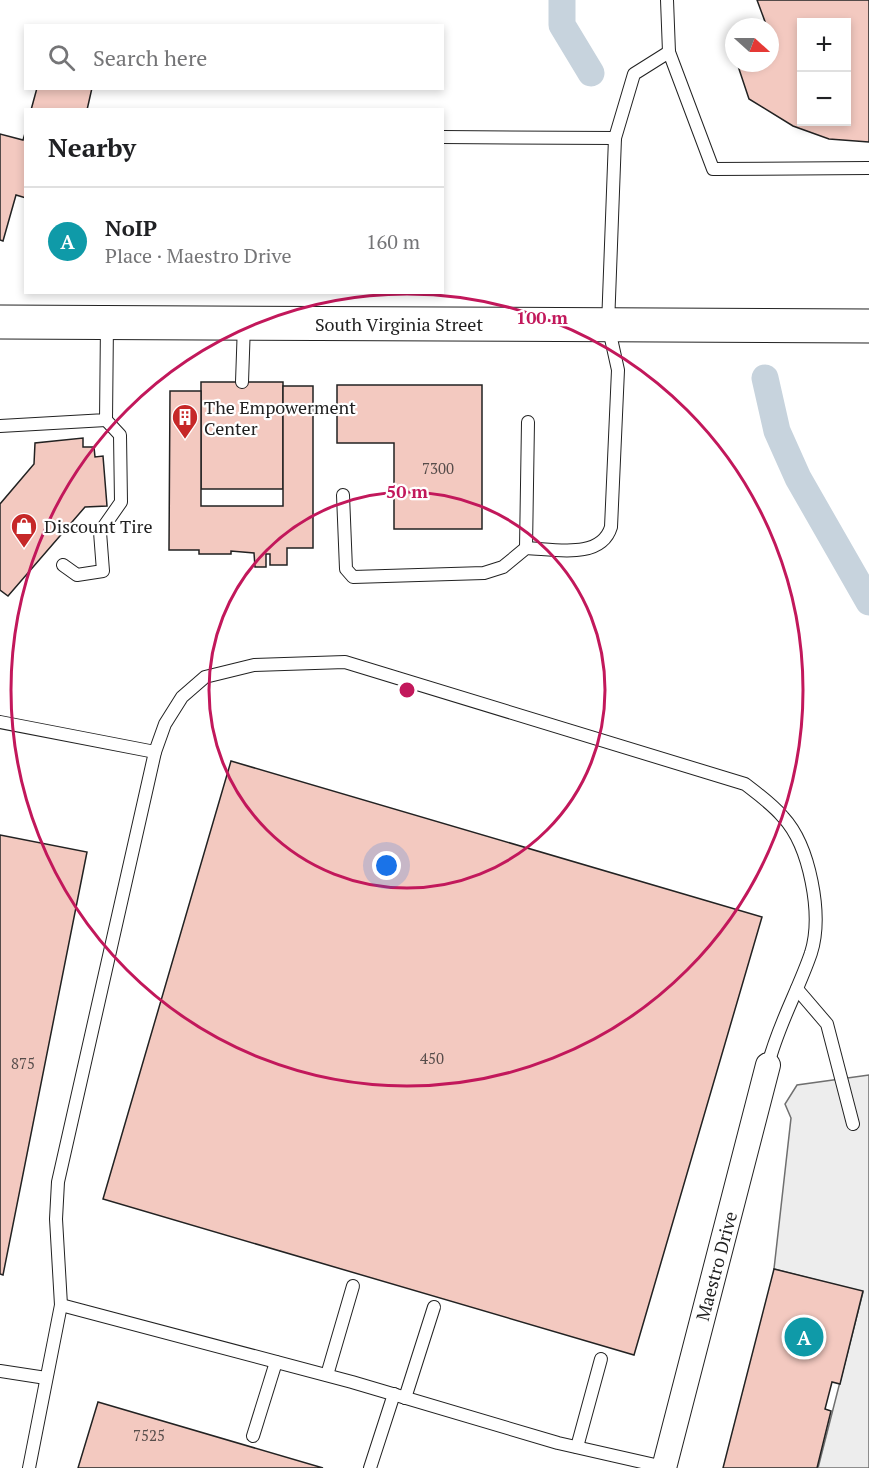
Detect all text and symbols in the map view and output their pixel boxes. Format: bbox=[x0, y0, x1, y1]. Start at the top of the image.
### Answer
north arrow bbox=[725, 18, 779, 72]
map controls bbox=[797, 18, 851, 126]
button: + bbox=[797, 18, 851, 72]
search box bbox=[24, 24, 444, 90]
icon: search bbox=[45, 41, 78, 74]
text: Search here bbox=[93, 43, 207, 72]
button: − bbox=[797, 72, 851, 126]
text: Nearby bbox=[48, 130, 136, 164]
text: NoIP bbox=[105, 213, 157, 242]
text: A bbox=[60, 228, 75, 255]
text: 160 m bbox=[366, 228, 420, 255]
text: Place · Maestro Drive bbox=[105, 242, 291, 269]
text: 100 m bbox=[516, 305, 568, 329]
street label: South Virginia Street bbox=[315, 312, 483, 336]
place label: The Empowerment Center bbox=[204, 395, 356, 440]
building icon: The Empowerment Center bbox=[170, 402, 200, 440]
house number: 7300 bbox=[422, 458, 454, 478]
text: 50 m bbox=[386, 479, 428, 503]
shop icon: Discount Tire bbox=[9, 511, 39, 549]
place label: Discount Tire bbox=[44, 514, 153, 538]
centre of rings bbox=[397, 680, 417, 700]
your location bbox=[372, 851, 401, 880]
house number: 450 bbox=[420, 1048, 444, 1068]
house number: 875 bbox=[11, 1053, 35, 1073]
street label: Maestro Drive bbox=[690, 1209, 742, 1323]
pin: A bbox=[784, 1314, 824, 1360]
house number: 7525 bbox=[133, 1425, 165, 1445]

